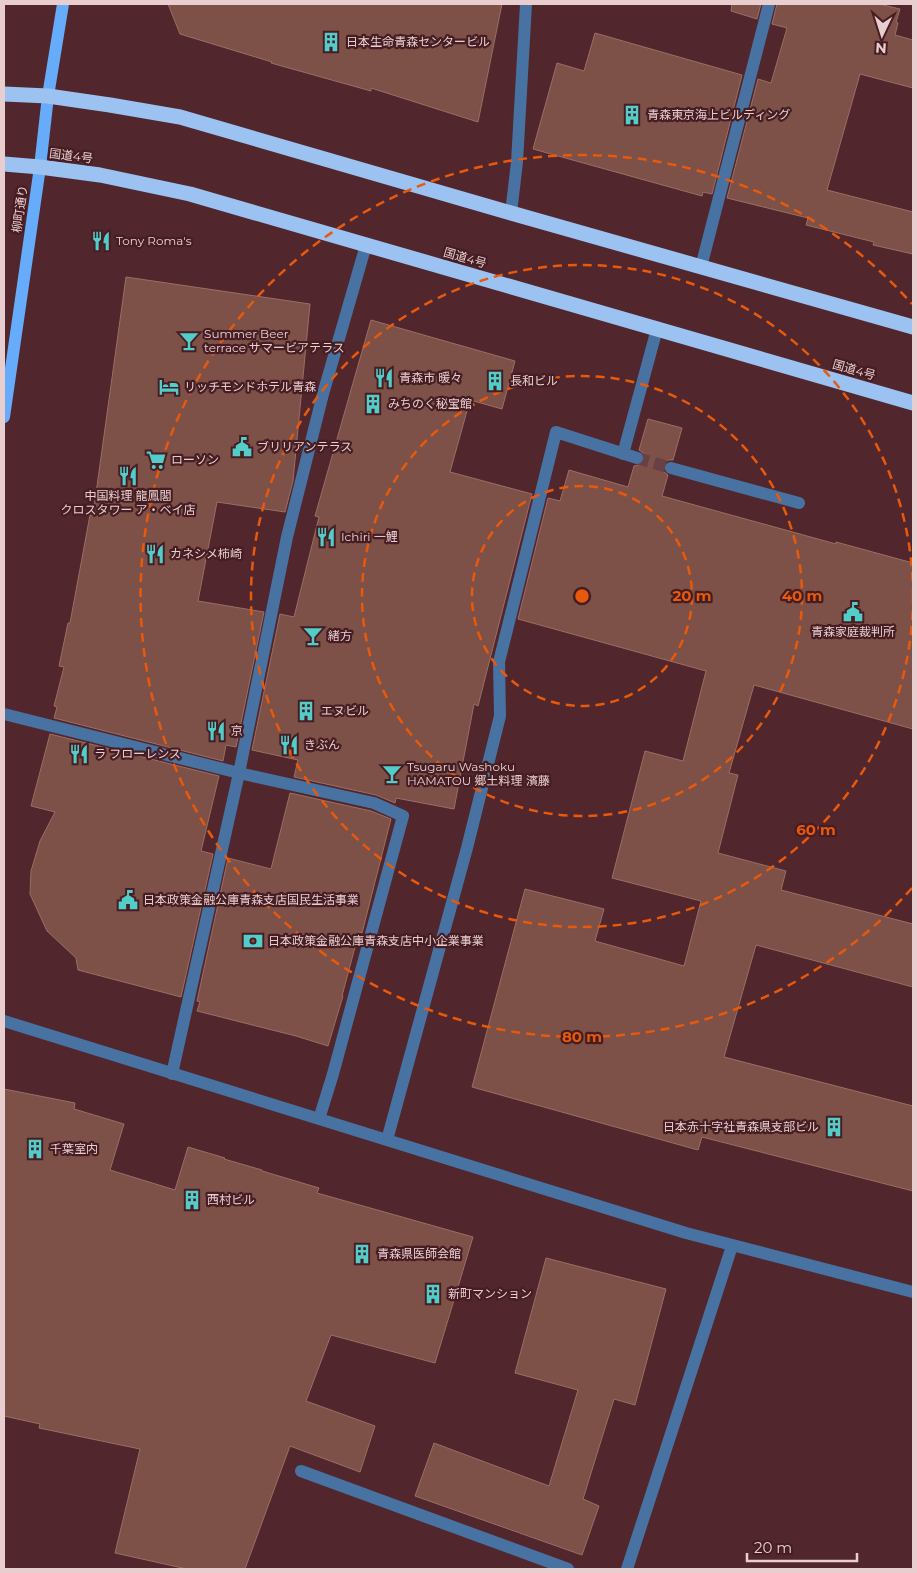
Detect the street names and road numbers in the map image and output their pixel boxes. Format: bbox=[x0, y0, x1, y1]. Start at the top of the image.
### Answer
street label: 国道4号 bbox=[48, 145, 94, 166]
street label: 柳町通り bbox=[9, 184, 30, 234]
street label: 国道4号 bbox=[442, 244, 488, 271]
street label: 国道4号 bbox=[831, 356, 877, 383]

